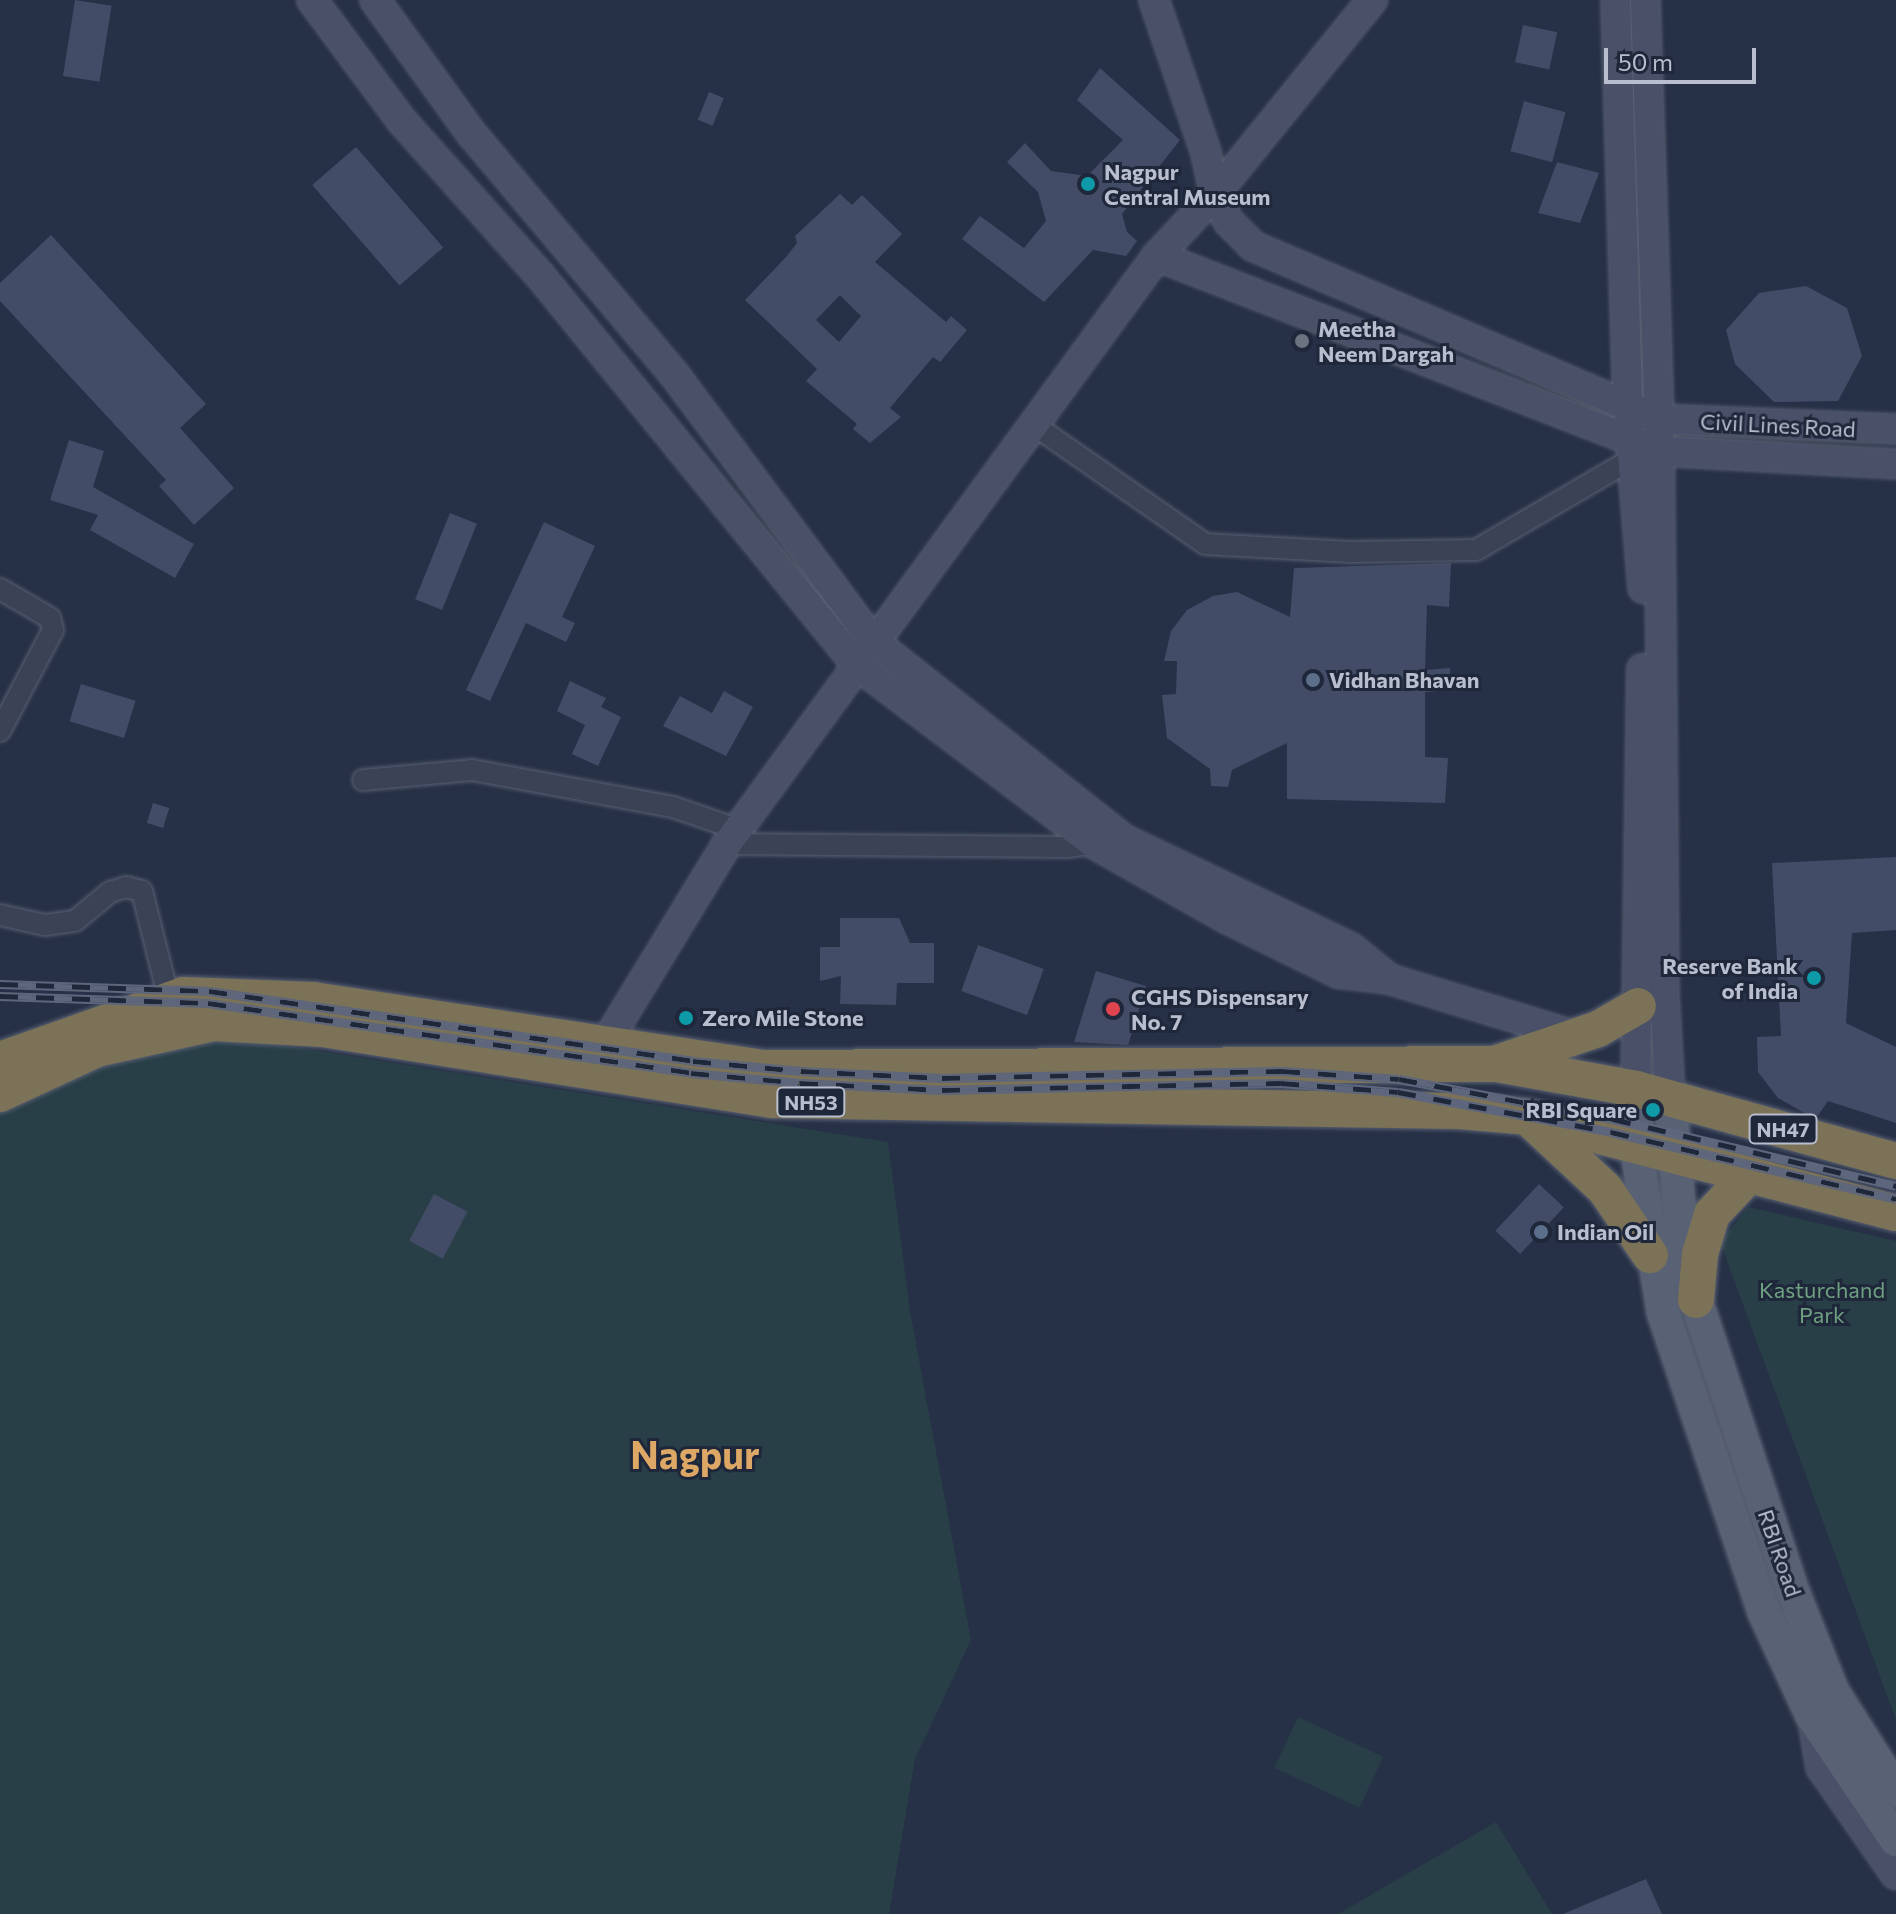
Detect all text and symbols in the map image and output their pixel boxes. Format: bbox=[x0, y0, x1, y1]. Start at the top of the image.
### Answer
scale bar bbox=[1608, 32, 1760, 82]
text: 50 m bbox=[1618, 47, 1673, 76]
place label: Nagpur Central Museum bbox=[1104, 158, 1270, 210]
marker: Nagpur Central Museum bbox=[1079, 175, 1097, 193]
place label: Meetha Neem Dargah bbox=[1318, 315, 1454, 366]
marker: Meetha Neem Dargah bbox=[1293, 332, 1311, 350]
street label: Civil Lines Road bbox=[1700, 408, 1856, 442]
place label: Vidhan Bhavan bbox=[1329, 667, 1480, 693]
marker: Vidhan Bhavan bbox=[1304, 671, 1322, 689]
place label: Reserve Bank of India bbox=[1662, 952, 1798, 1004]
marker: Reserve Bank of India bbox=[1805, 969, 1823, 987]
place label: CGHS Dispensary No. 7 bbox=[1131, 983, 1309, 1034]
marker: CGHS Dispensary No. 7 bbox=[1102, 998, 1124, 1020]
place label: Zero Mile Stone bbox=[702, 1005, 864, 1031]
marker: Zero Mile Stone bbox=[677, 1009, 695, 1027]
road number: NH53 bbox=[775, 1086, 847, 1118]
place label: RBI Square bbox=[1525, 1097, 1637, 1123]
marker: RBI Square bbox=[1644, 1101, 1662, 1119]
road number: NH47 bbox=[1747, 1113, 1819, 1145]
place label: Indian Oil bbox=[1557, 1219, 1654, 1245]
marker: Indian Oil bbox=[1532, 1223, 1550, 1241]
park label: Kasturchand Park bbox=[1759, 1276, 1885, 1328]
district label: Nagpur bbox=[630, 1431, 760, 1477]
street label: RBI Road bbox=[1753, 1506, 1807, 1600]

